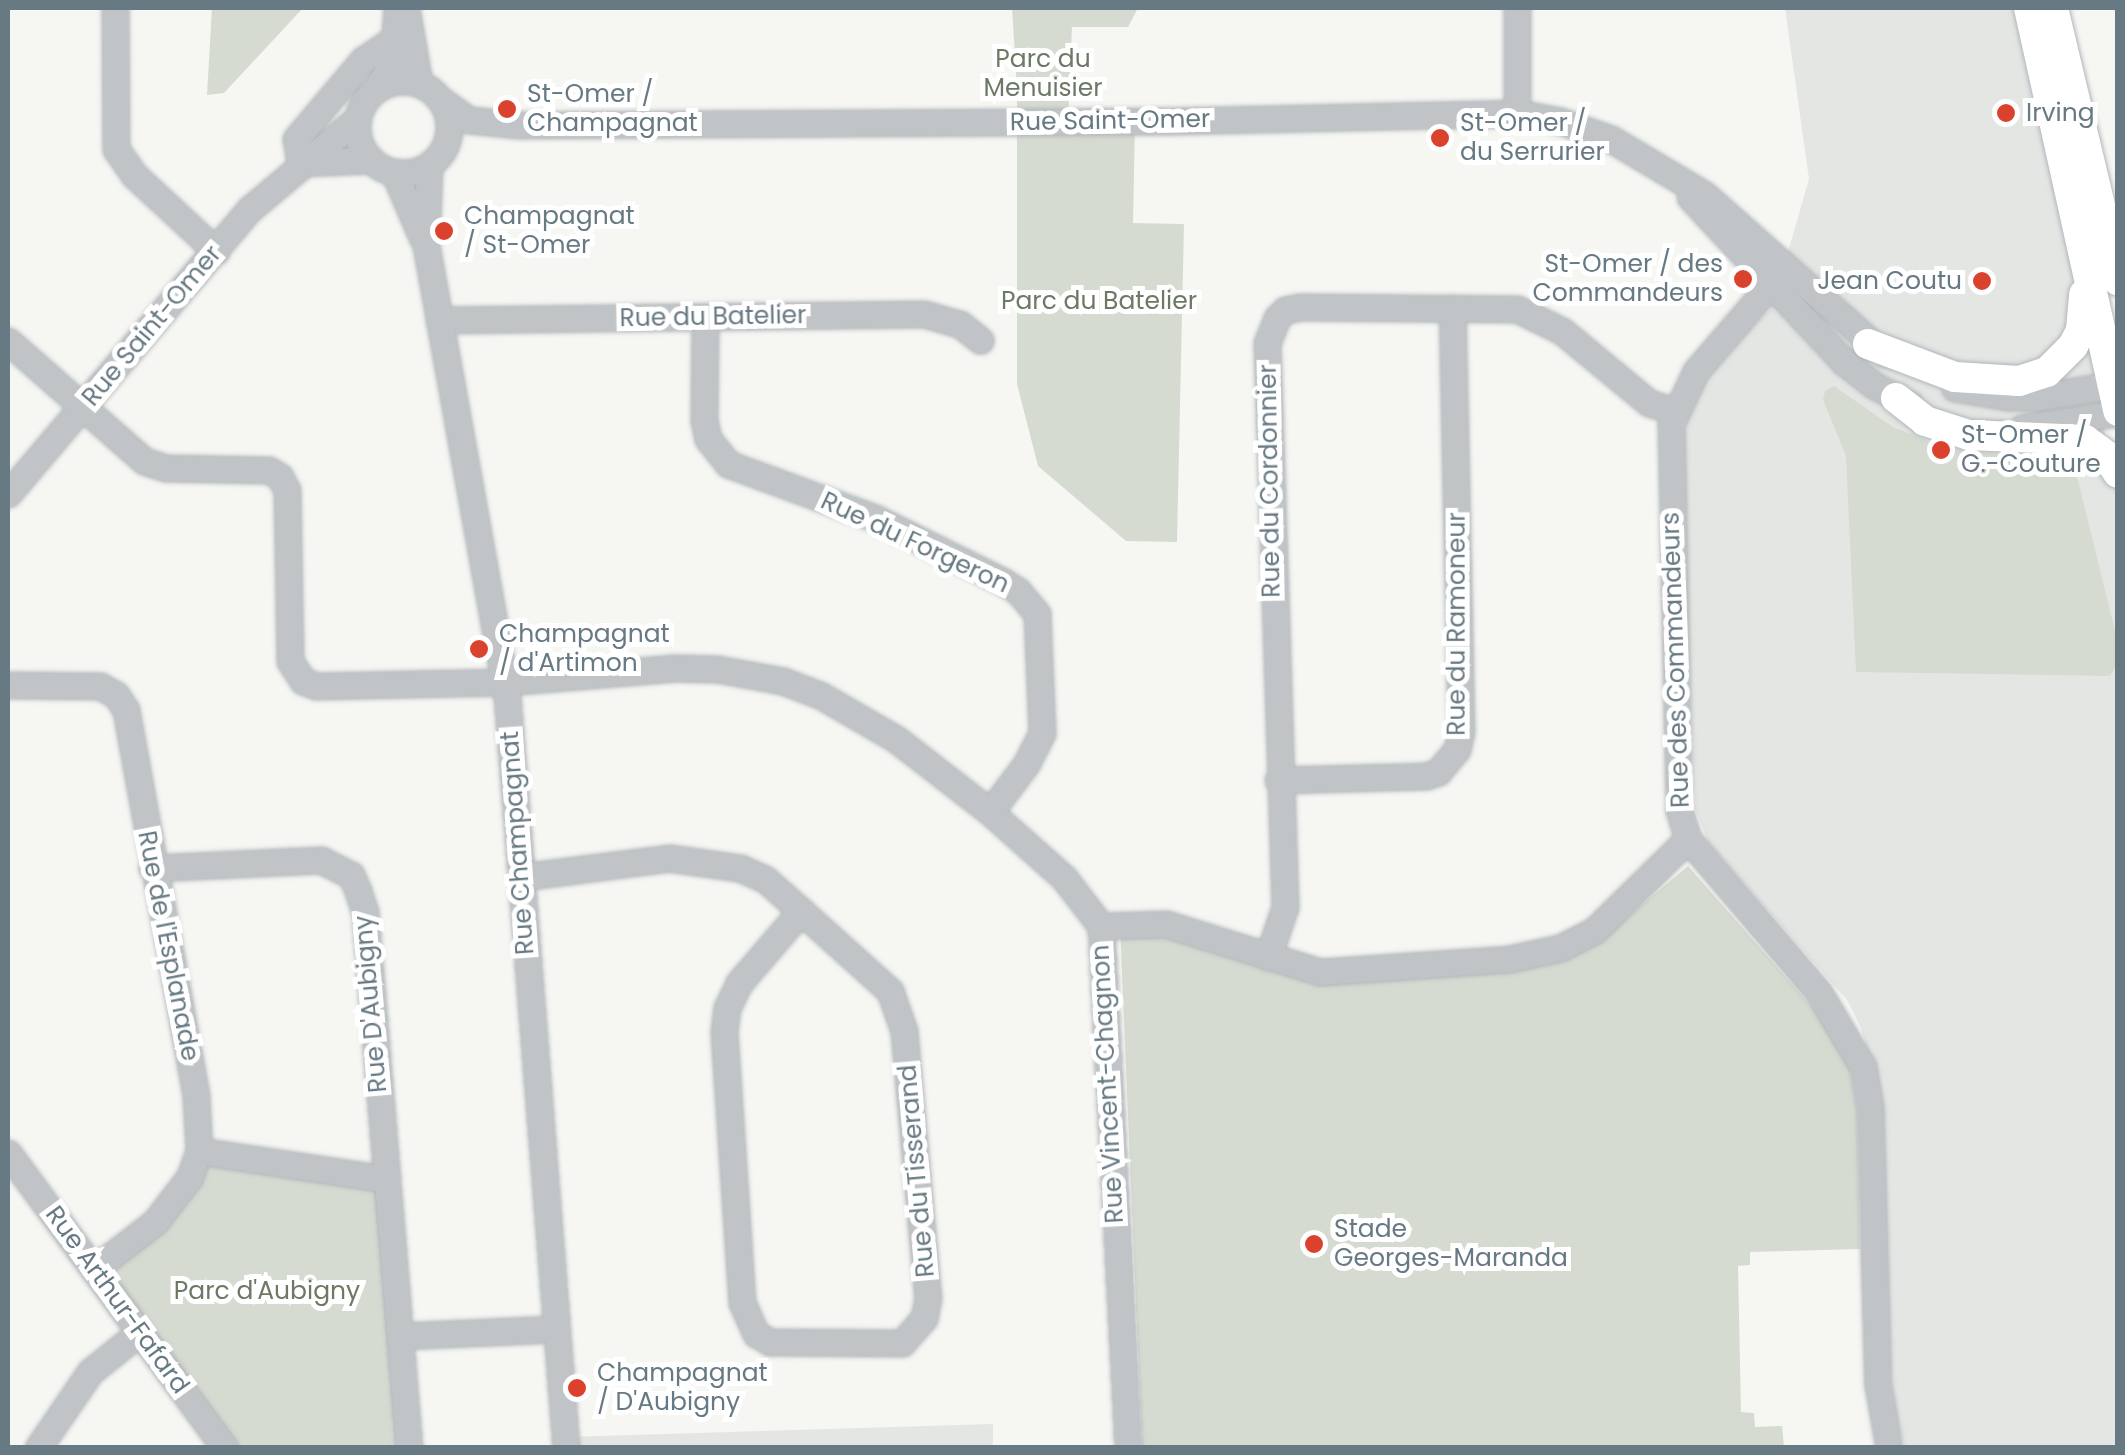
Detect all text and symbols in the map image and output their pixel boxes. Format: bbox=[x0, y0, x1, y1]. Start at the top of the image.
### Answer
park label: Parc du Menuisier bbox=[983, 45, 1103, 104]
place label: St-Omer / Champagnat bbox=[527, 80, 698, 139]
marker: St-Omer / Champagnat bbox=[496, 98, 518, 120]
place label: Irving bbox=[2026, 98, 2095, 128]
marker: Irving bbox=[1995, 102, 2017, 124]
street label: Rue Saint-Omer bbox=[1010, 104, 1210, 138]
place label: St-Omer / du Serrurier bbox=[1460, 109, 1605, 168]
marker: St-Omer / du Serrurier bbox=[1429, 127, 1451, 149]
place label: Champagnat / St-Omer bbox=[464, 202, 635, 261]
marker: Champagnat / St-Omer bbox=[433, 220, 455, 242]
street label: Rue Saint-Omer bbox=[76, 240, 228, 412]
place label: St-Omer / des Commandeurs bbox=[1533, 250, 1723, 309]
place label: Jean Coutu bbox=[1817, 266, 1962, 296]
marker: St-Omer / des Commandeurs bbox=[1732, 268, 1754, 290]
marker: Jean Coutu bbox=[1971, 270, 1993, 292]
park label: Parc du Batelier bbox=[1001, 286, 1197, 316]
street label: Rue du Batelier bbox=[619, 300, 807, 334]
street label: Rue du Cordonnier bbox=[1253, 364, 1287, 598]
place label: St-Omer / G.-Couture bbox=[1961, 421, 2101, 480]
marker: St-Omer / G.-Couture bbox=[1930, 439, 1952, 461]
street label: Rue du Forgeron bbox=[816, 486, 1014, 600]
street label: Rue du Ramoneur bbox=[1442, 512, 1472, 736]
street label: Rue des Commandeurs bbox=[1656, 512, 1696, 808]
place label: Champagnat / d'Artimon bbox=[499, 620, 670, 679]
marker: Champagnat / d'Artimon bbox=[468, 638, 490, 660]
street label: Rue Champagnat bbox=[495, 730, 541, 956]
street label: Rue de l'Esplanade bbox=[131, 828, 205, 1064]
street label: Rue D'Aubigny bbox=[348, 914, 394, 1094]
street label: Rue Vincent-Chagnon bbox=[1086, 944, 1130, 1224]
street label: Rue du Tisserand bbox=[893, 1063, 941, 1279]
street label: Rue Arthur-Fafard bbox=[39, 1200, 195, 1400]
place label: Stade Georges-Maranda bbox=[1334, 1215, 1568, 1274]
marker: Stade Georges-Maranda bbox=[1303, 1233, 1325, 1255]
park label: Parc d'Aubigny bbox=[174, 1276, 360, 1306]
place label: Champagnat / D'Aubigny bbox=[597, 1359, 768, 1418]
marker: Champagnat / D'Aubigny bbox=[566, 1377, 588, 1399]

